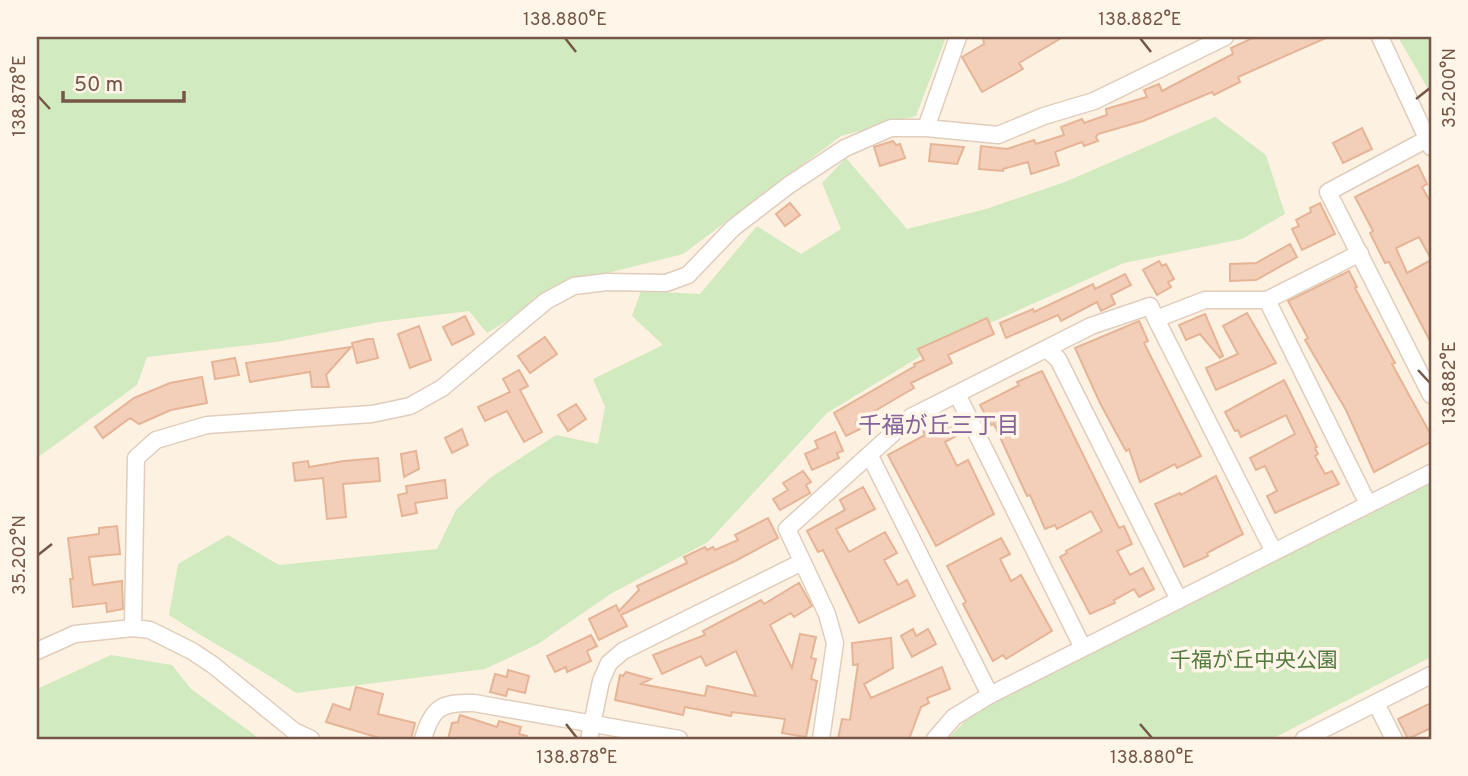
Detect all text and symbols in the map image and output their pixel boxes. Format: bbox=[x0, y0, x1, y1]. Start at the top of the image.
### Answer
text: 138.880°E bbox=[523, 9, 607, 32]
text: 138.882°E bbox=[1098, 9, 1182, 32]
text: 35.200°N bbox=[1439, 48, 1462, 128]
text: 138.878°E bbox=[9, 55, 32, 137]
scale bar bbox=[63, 60, 184, 104]
text: 50 m bbox=[74, 72, 123, 99]
text: 138.882°E bbox=[1439, 341, 1462, 425]
district label: 千福が丘三丁目 bbox=[859, 413, 1020, 442]
text: 35.202°N bbox=[9, 515, 32, 595]
park label: 千福が丘中央公園 bbox=[1170, 648, 1338, 675]
text: 138.878°E bbox=[536, 747, 618, 770]
text: 138.880°E bbox=[1110, 747, 1194, 770]

